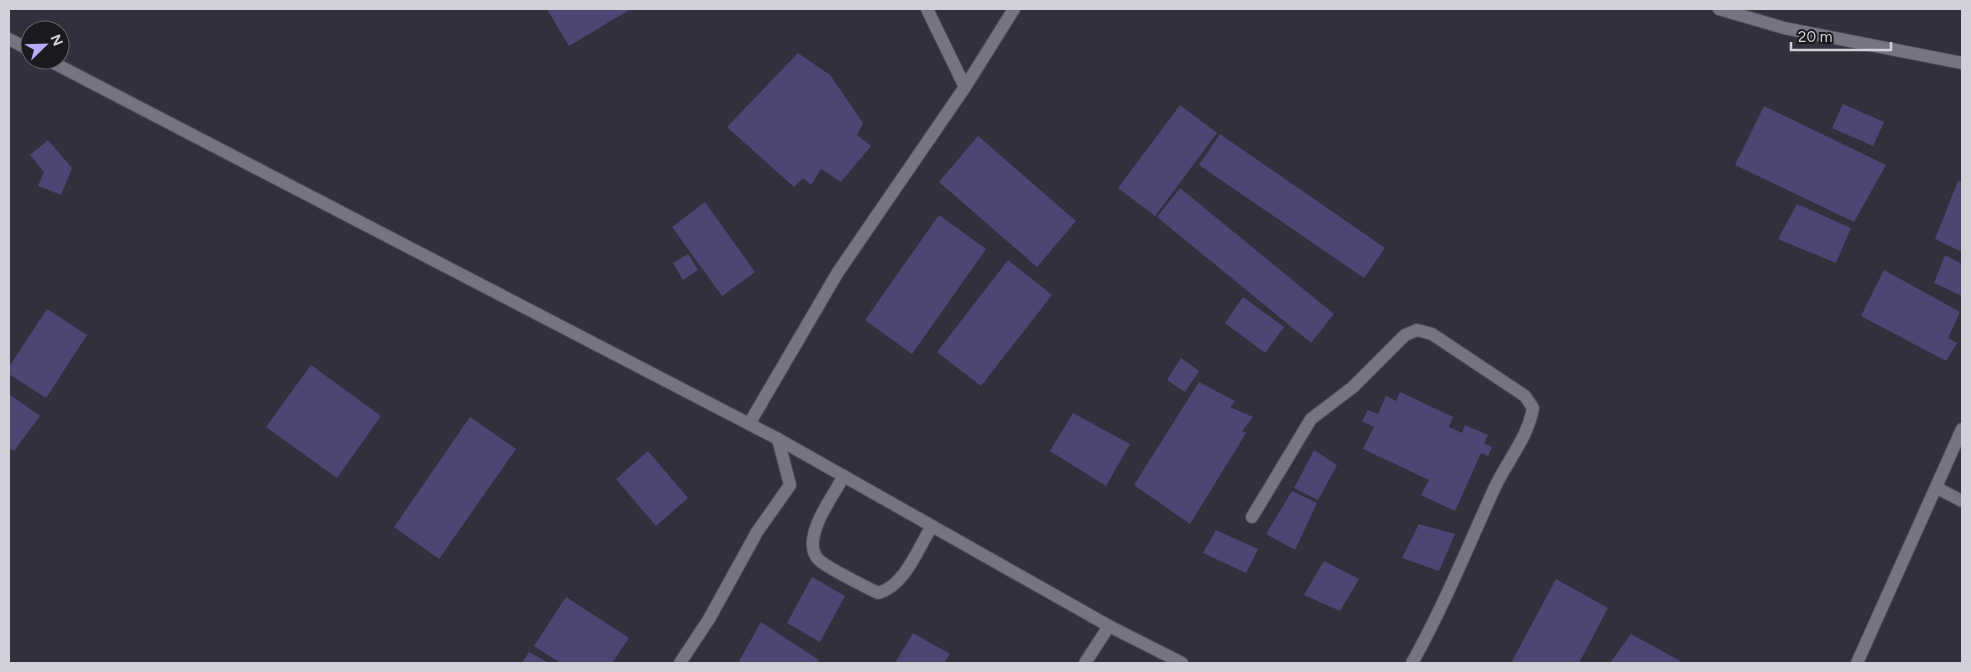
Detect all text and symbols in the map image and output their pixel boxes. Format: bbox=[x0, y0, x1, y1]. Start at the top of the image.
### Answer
north arrow bbox=[20, 20, 70, 70]
scale bar bbox=[1791, 20, 1891, 52]
text: 20 m bbox=[1798, 28, 1832, 46]
text: N bbox=[47, 32, 66, 48]

